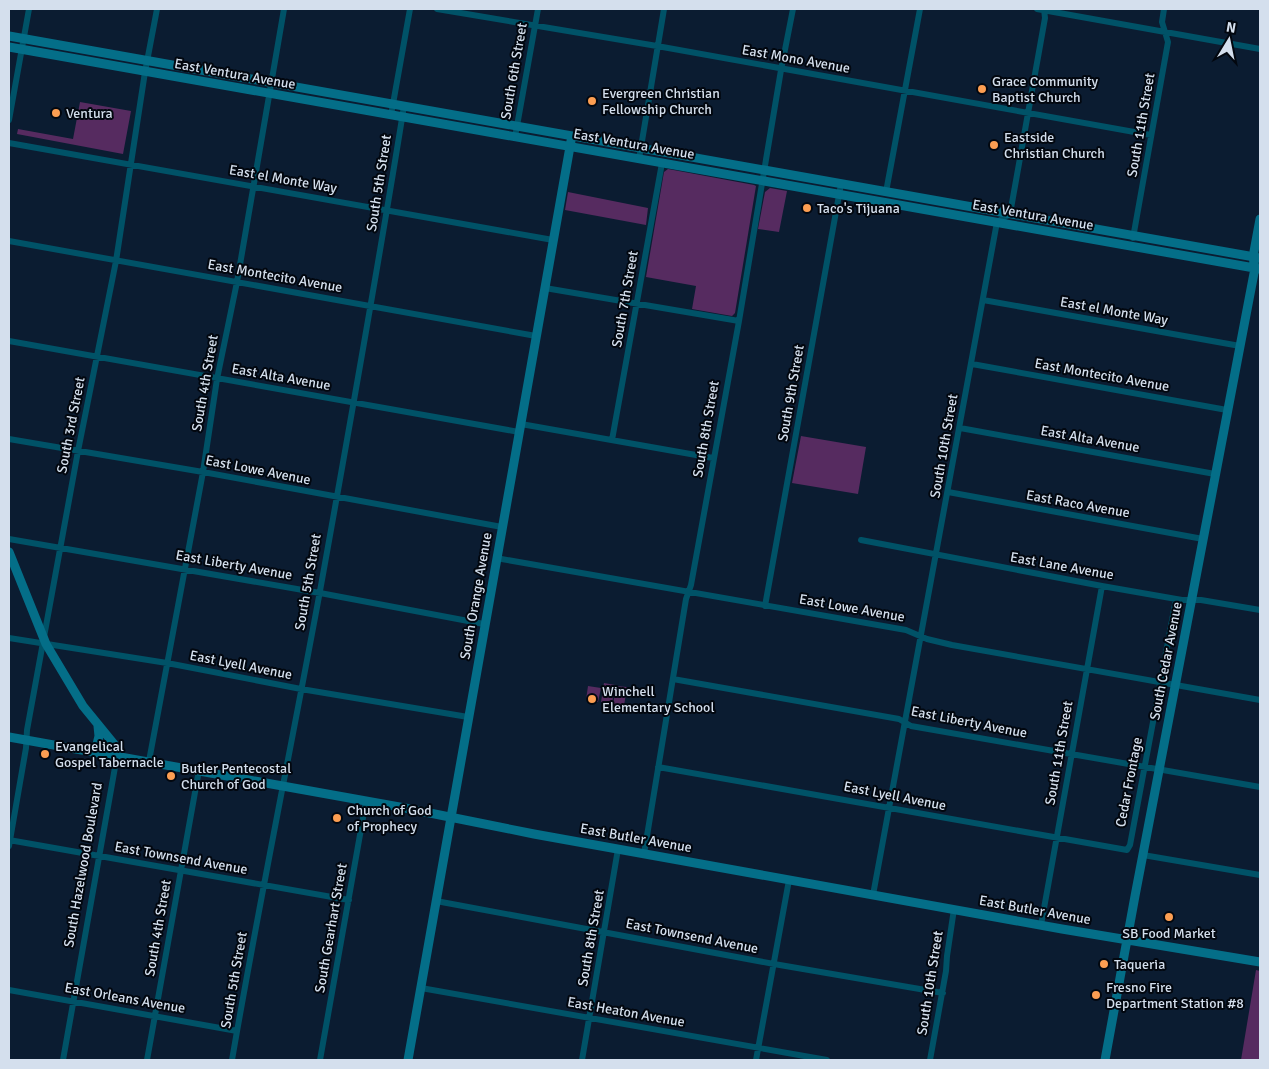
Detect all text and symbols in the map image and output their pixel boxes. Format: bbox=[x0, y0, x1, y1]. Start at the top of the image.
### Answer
north arrow bbox=[1204, 15, 1254, 65]
text: N bbox=[1225, 18, 1237, 37]
street label: South 6th Street bbox=[497, 21, 531, 121]
street label: East Mono Avenue bbox=[741, 41, 851, 77]
street label: East Ventura Avenue bbox=[173, 55, 297, 93]
street label: South 11th Street bbox=[1123, 71, 1159, 178]
place label: Grace Community Baptist Church bbox=[992, 73, 1099, 106]
marker: Grace Community Baptist Church bbox=[976, 83, 988, 95]
place label: Evergreen Christian Fellowship Church bbox=[602, 85, 720, 118]
marker: Evergreen Christian Fellowship Church bbox=[586, 95, 598, 107]
place label: Ventura bbox=[66, 105, 113, 122]
marker: Ventura bbox=[50, 107, 62, 119]
street label: East Ventura Avenue bbox=[572, 125, 696, 163]
place label: Eastside Christian Church bbox=[1004, 129, 1105, 162]
street label: South 5th Street bbox=[363, 133, 395, 233]
marker: Eastside Christian Church bbox=[988, 139, 1000, 151]
street label: East el Monte Way bbox=[228, 161, 339, 197]
street label: East Ventura Avenue bbox=[971, 196, 1095, 234]
place label: Taco's Tijuana bbox=[817, 200, 900, 217]
marker: Taco's Tijuana bbox=[801, 202, 813, 214]
street label: South 7th Street bbox=[608, 249, 642, 349]
street label: East Montecito Avenue bbox=[206, 256, 344, 296]
street label: East el Monte Way bbox=[1059, 293, 1170, 329]
street label: South 4th Street bbox=[188, 333, 222, 433]
street label: South 9th Street bbox=[774, 343, 808, 443]
street label: East Montecito Avenue bbox=[1033, 355, 1171, 395]
street label: East Alta Avenue bbox=[230, 360, 332, 394]
street label: South 3rd Street bbox=[53, 375, 89, 475]
street label: South 8th Street bbox=[689, 379, 723, 479]
street label: South 10th Street bbox=[926, 392, 962, 499]
street label: East Alta Avenue bbox=[1039, 422, 1141, 456]
street label: East Lowe Avenue bbox=[204, 451, 312, 489]
street label: East Raco Avenue bbox=[1025, 487, 1131, 521]
street label: South Orange Avenue bbox=[456, 531, 496, 661]
street label: South 5th Street bbox=[291, 532, 325, 632]
street label: East Liberty Avenue bbox=[174, 546, 294, 584]
street label: East Lane Avenue bbox=[1009, 549, 1115, 583]
street label: East Lowe Avenue bbox=[798, 590, 906, 626]
street label: South Cedar Avenue bbox=[1146, 600, 1186, 722]
street label: East Lyell Avenue bbox=[188, 647, 294, 683]
place label: Winchell Elementary School bbox=[602, 683, 715, 716]
marker: Winchell Elementary School bbox=[586, 693, 598, 705]
street label: South 11th Street bbox=[1041, 699, 1077, 806]
street label: East Liberty Avenue bbox=[909, 702, 1029, 742]
street label: Cedar Frontage bbox=[1112, 736, 1146, 828]
place label: Evangelical Gospel Tabernacle bbox=[55, 738, 164, 771]
marker: Evangelical Gospel Tabernacle bbox=[39, 748, 51, 760]
place label: Butler Pentecostal Church of God bbox=[181, 760, 291, 793]
marker: Butler Pentecostal Church of God bbox=[165, 770, 177, 782]
street label: East Lyell Avenue bbox=[842, 778, 948, 814]
street label: South Hazelwood Boulevard bbox=[60, 781, 106, 949]
place label: Church of God of Prophecy bbox=[347, 802, 432, 835]
marker: Church of God of Prophecy bbox=[331, 812, 343, 824]
street label: East Butler Avenue bbox=[579, 820, 693, 856]
street label: East Townsend Avenue bbox=[113, 838, 249, 878]
street label: South Gearhart Street bbox=[311, 862, 351, 994]
street label: South 4th Street bbox=[141, 878, 175, 978]
street label: South 8th Street bbox=[574, 888, 608, 988]
street label: East Butler Avenue bbox=[978, 892, 1092, 928]
marker: SB Food Market bbox=[1163, 911, 1175, 923]
street label: East Townsend Avenue bbox=[624, 915, 760, 957]
place label: SB Food Market bbox=[1122, 925, 1216, 942]
street label: South 10th Street bbox=[913, 929, 947, 1036]
street label: South 5th Street bbox=[217, 930, 251, 1030]
place label: Taqueria bbox=[1114, 956, 1165, 973]
marker: Taqueria bbox=[1098, 958, 1110, 970]
street label: East Orleans Avenue bbox=[63, 979, 187, 1017]
place label: Fresno Fire Department Station #8 bbox=[1106, 979, 1244, 1012]
marker: Fresno Fire Department Station #8 bbox=[1090, 989, 1102, 1001]
street label: East Heaton Avenue bbox=[566, 993, 686, 1031]

